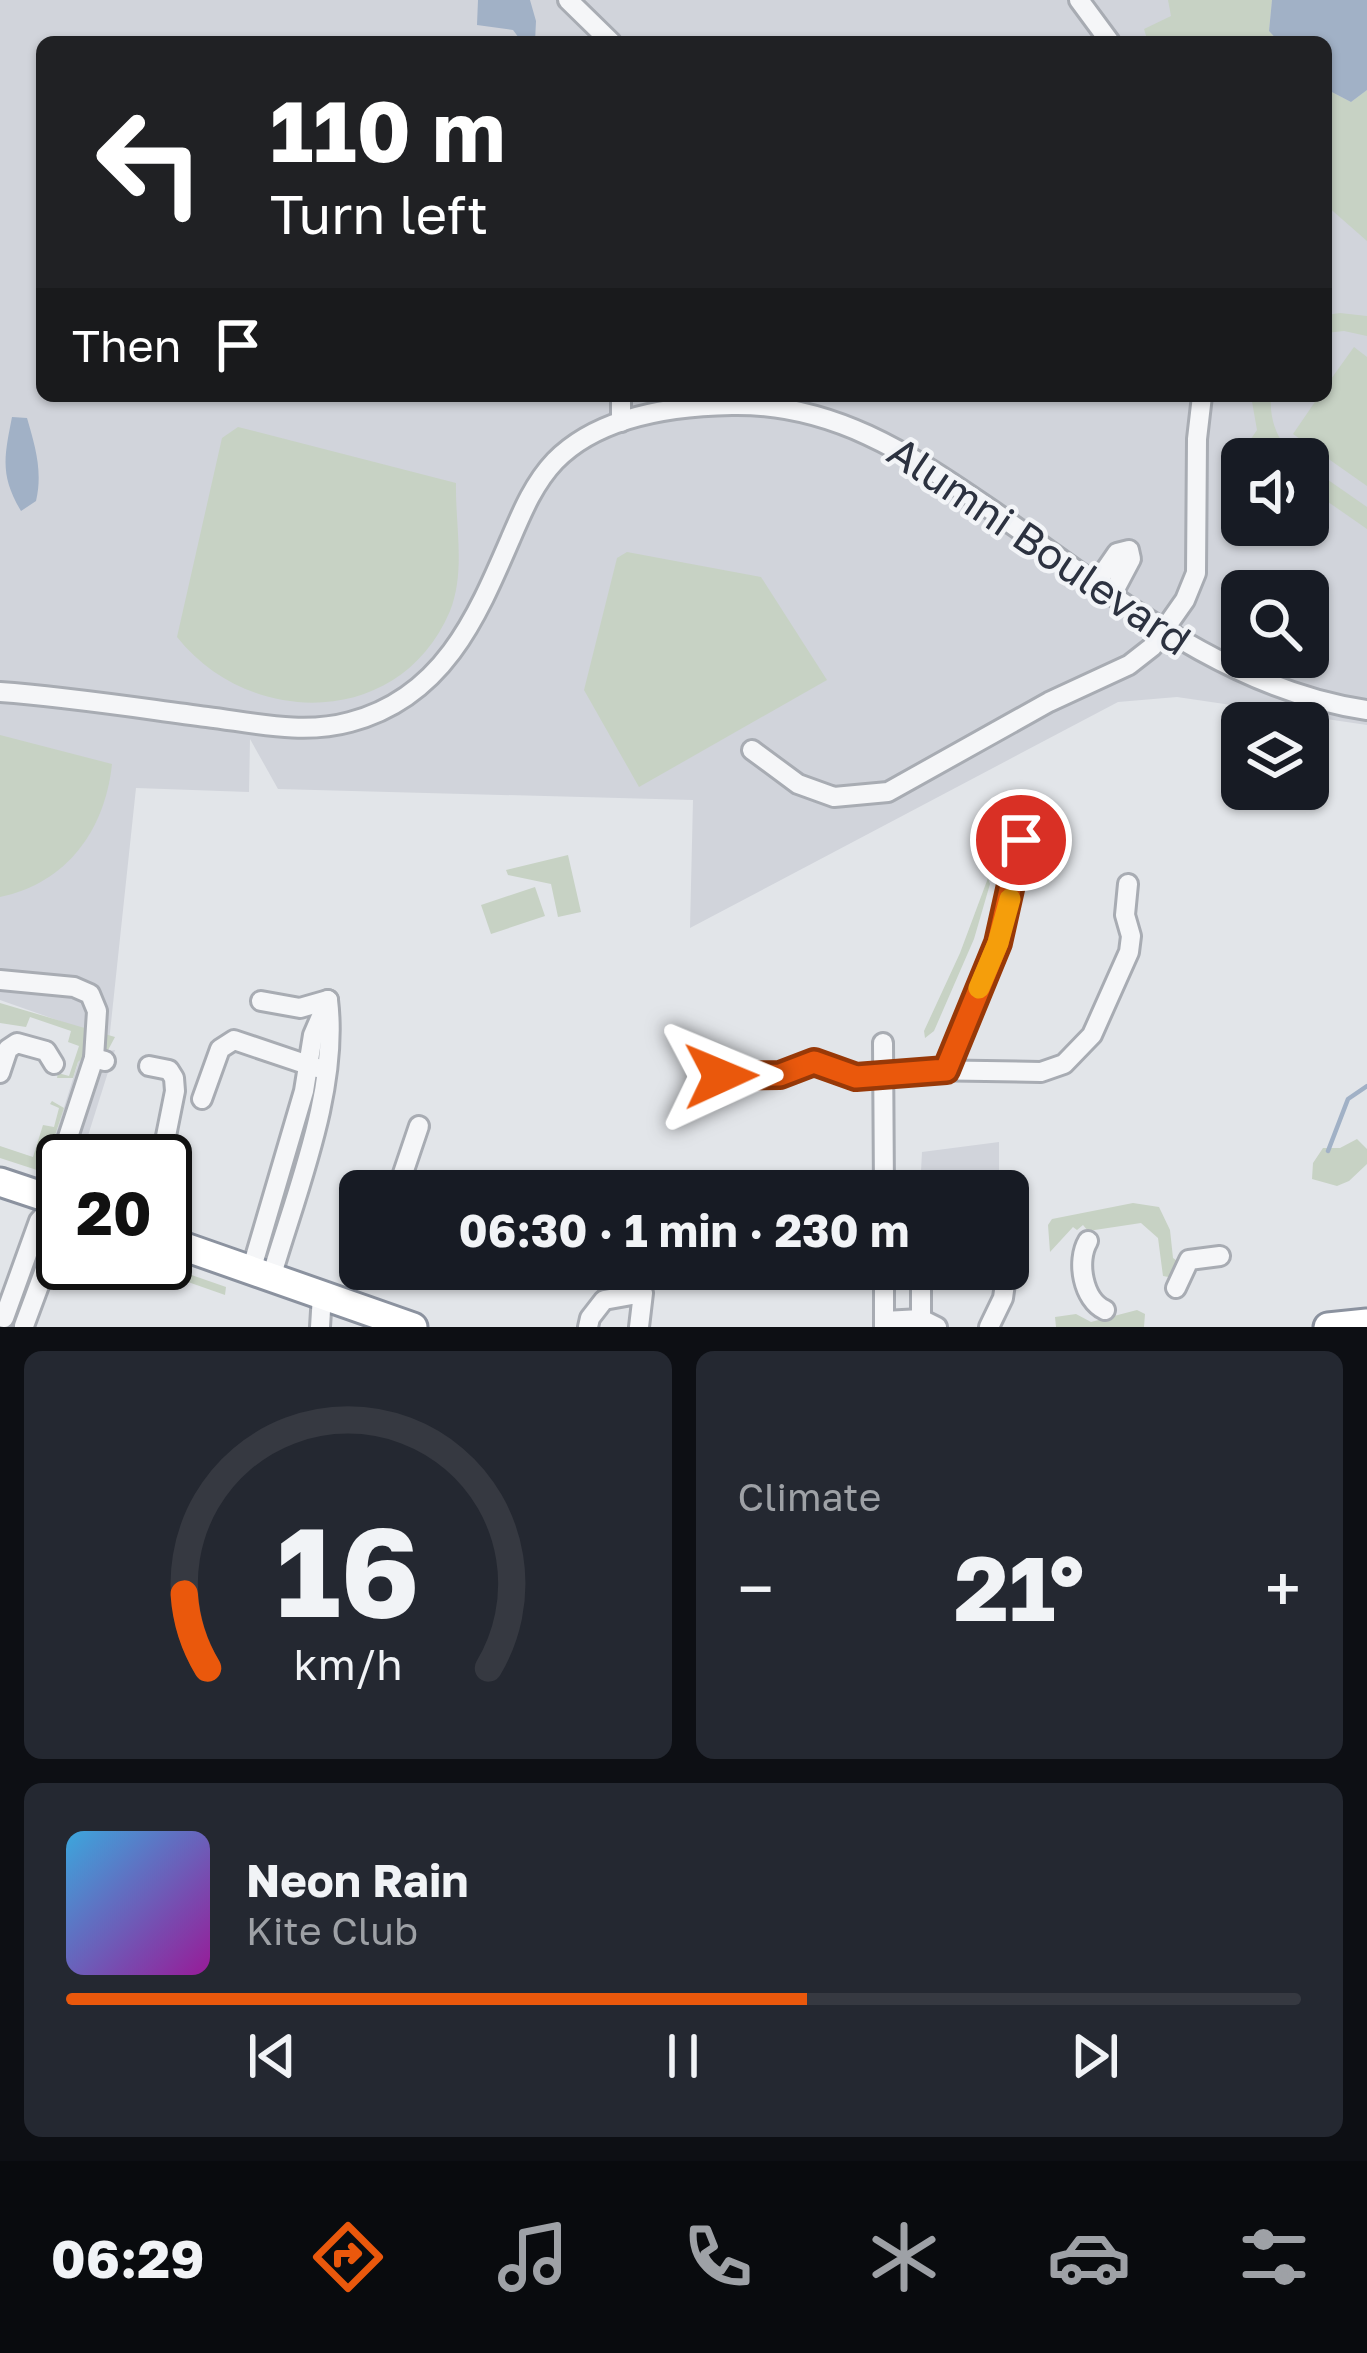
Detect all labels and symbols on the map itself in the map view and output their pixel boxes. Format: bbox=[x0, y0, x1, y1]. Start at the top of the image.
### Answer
street label: Alumni Boulevard bbox=[879, 425, 1201, 665]
pin bbox=[970, 789, 1072, 891]
position arrow bbox=[658, 1013, 784, 1139]
speed limit sign: 20 bbox=[36, 1134, 192, 1290]

